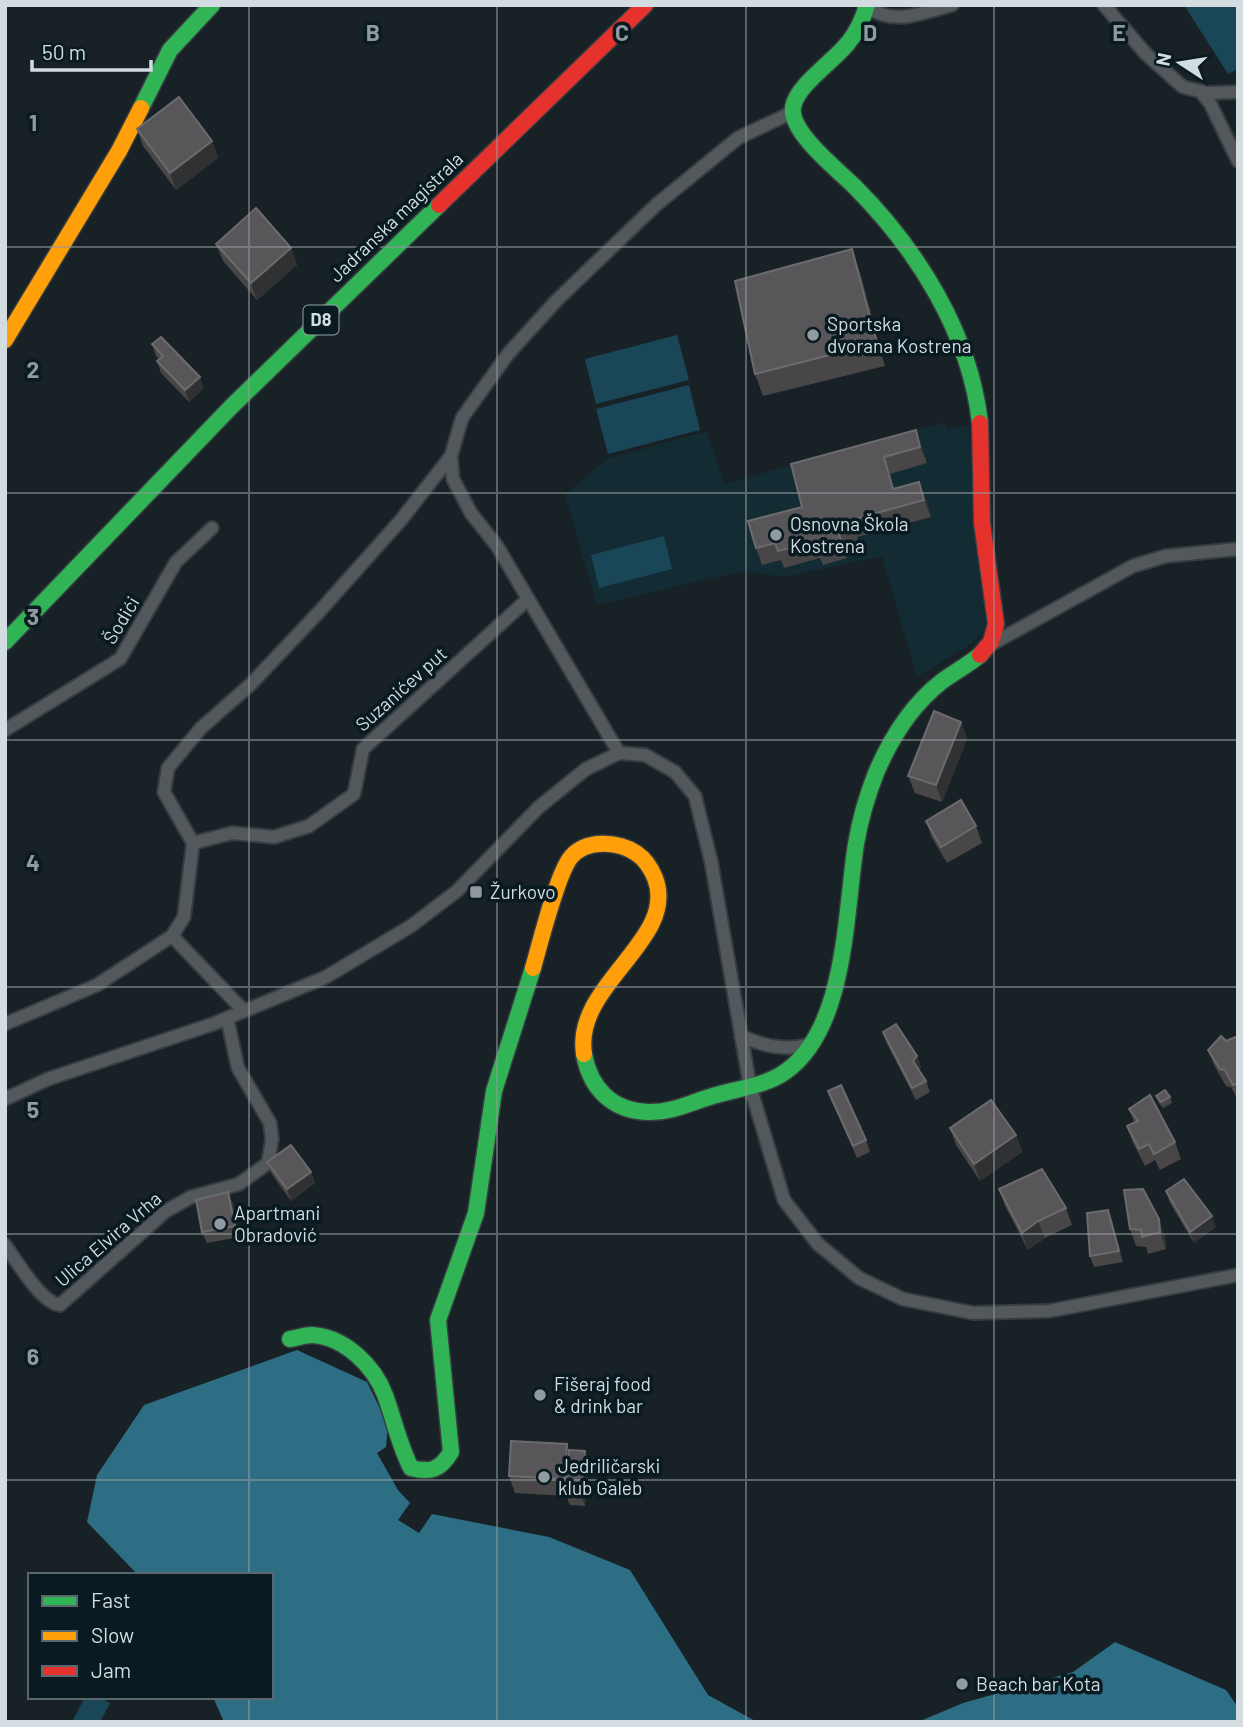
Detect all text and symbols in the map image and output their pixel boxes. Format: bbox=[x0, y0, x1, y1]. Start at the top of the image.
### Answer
text: B bbox=[366, 18, 380, 46]
text: C bbox=[615, 18, 629, 46]
text: D bbox=[863, 18, 877, 46]
text: E bbox=[1112, 18, 1126, 46]
scale bar bbox=[32, 28, 150, 72]
north arrow bbox=[1145, 28, 1215, 98]
text: 50 m bbox=[42, 39, 86, 64]
text: N bbox=[1150, 51, 1175, 68]
text: 1 bbox=[29, 108, 37, 136]
street label: Jadranska magistrala bbox=[324, 147, 467, 286]
road number: D8 bbox=[304, 306, 338, 334]
place label: Sportska dvorana Kostrena bbox=[827, 312, 971, 357]
marker: Sportska dvorana Kostrena bbox=[805, 327, 821, 343]
text: 2 bbox=[27, 355, 39, 383]
place label: Osnovna Škola Kostrena bbox=[790, 512, 909, 557]
marker: Osnovna Škola Kostrena bbox=[768, 527, 784, 543]
street label: Šodići bbox=[97, 592, 144, 648]
text: 3 bbox=[27, 602, 39, 630]
street label: Suzanićev put bbox=[350, 642, 451, 736]
text: 4 bbox=[26, 848, 40, 876]
place label: Žurkovo bbox=[490, 880, 556, 903]
marker: Žurkovo bbox=[468, 884, 484, 900]
text: 5 bbox=[27, 1095, 39, 1123]
street label: Ulica Elvira Vrha bbox=[50, 1186, 165, 1291]
place label: Apartmani Obradović bbox=[234, 1201, 320, 1246]
marker: Apartmani Obradović bbox=[212, 1216, 228, 1232]
text: 6 bbox=[27, 1342, 39, 1370]
place label: Fišeraj food & drink bar bbox=[554, 1372, 651, 1417]
marker: Fišeraj food & drink bar bbox=[532, 1387, 548, 1403]
place label: Jedriličarski klub Galeb bbox=[558, 1454, 660, 1499]
marker: Jedriličarski klub Galeb bbox=[536, 1469, 552, 1485]
legend bbox=[28, 1573, 273, 1699]
text: Fast bbox=[91, 1587, 131, 1612]
text: Slow bbox=[91, 1622, 134, 1647]
text: Jam bbox=[91, 1657, 131, 1682]
place label: Beach bar Kota bbox=[976, 1672, 1101, 1695]
marker: Beach bar Kota bbox=[954, 1676, 970, 1692]

